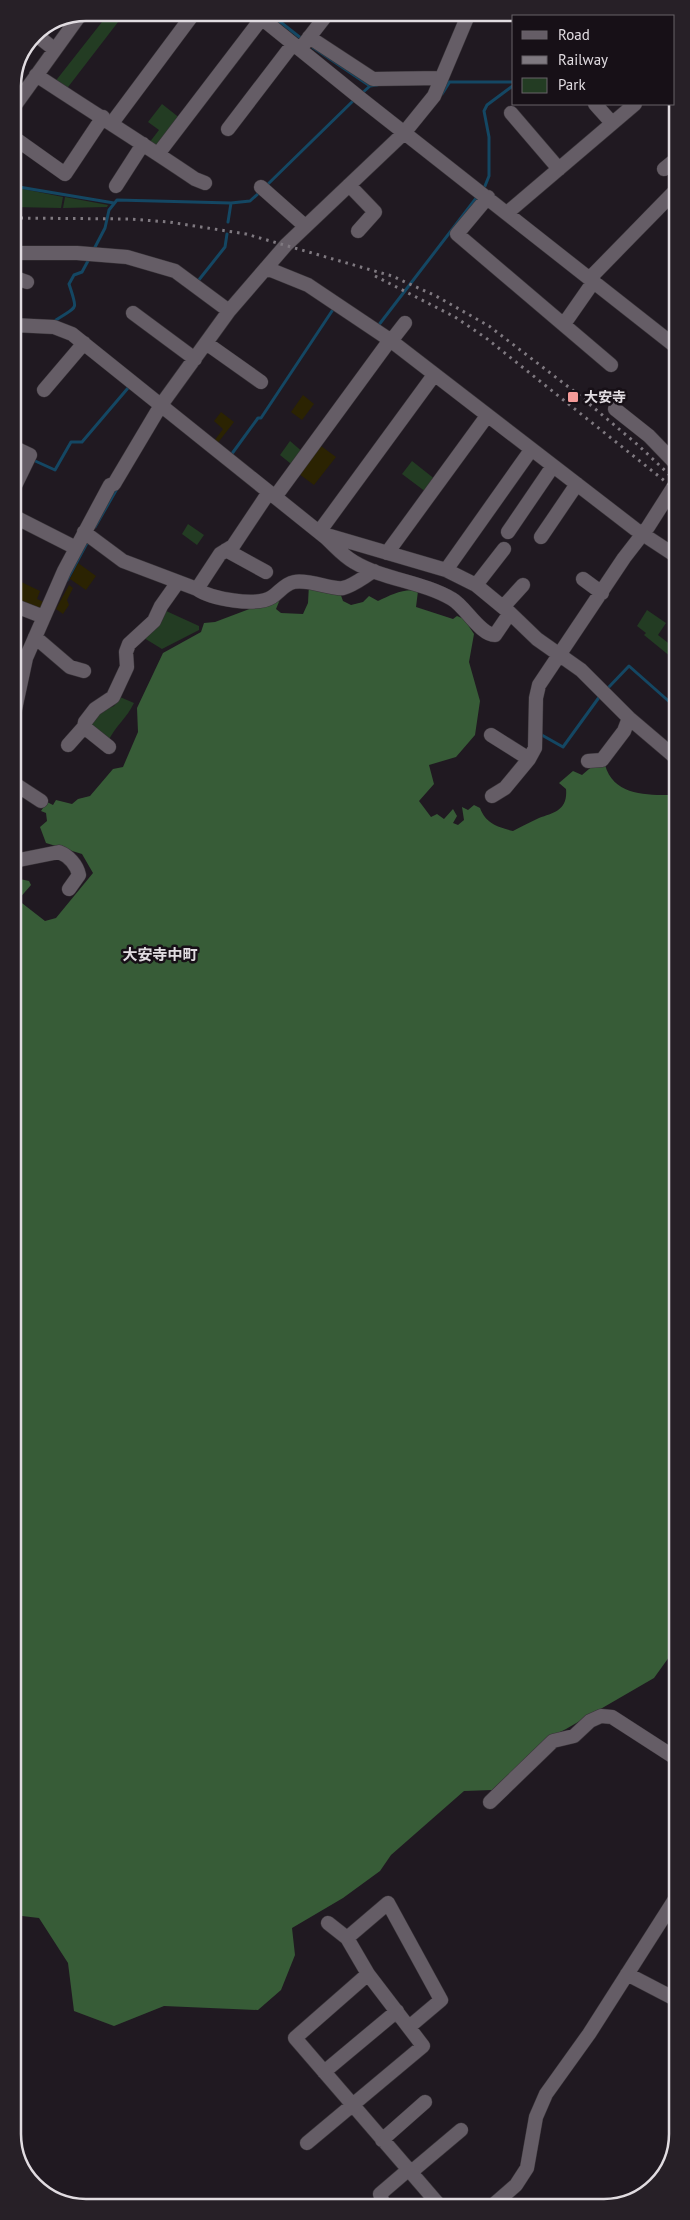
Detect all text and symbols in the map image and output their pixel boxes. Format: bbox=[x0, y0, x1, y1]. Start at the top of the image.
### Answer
legend bbox=[512, 15, 675, 105]
text: Road bbox=[558, 25, 590, 44]
text: Railway bbox=[558, 50, 608, 69]
text: Park bbox=[558, 75, 586, 94]
place label: 大安寺 bbox=[584, 388, 626, 406]
marker: 大安寺 bbox=[566, 390, 580, 404]
district label: 大安寺中町 bbox=[122, 945, 198, 964]

